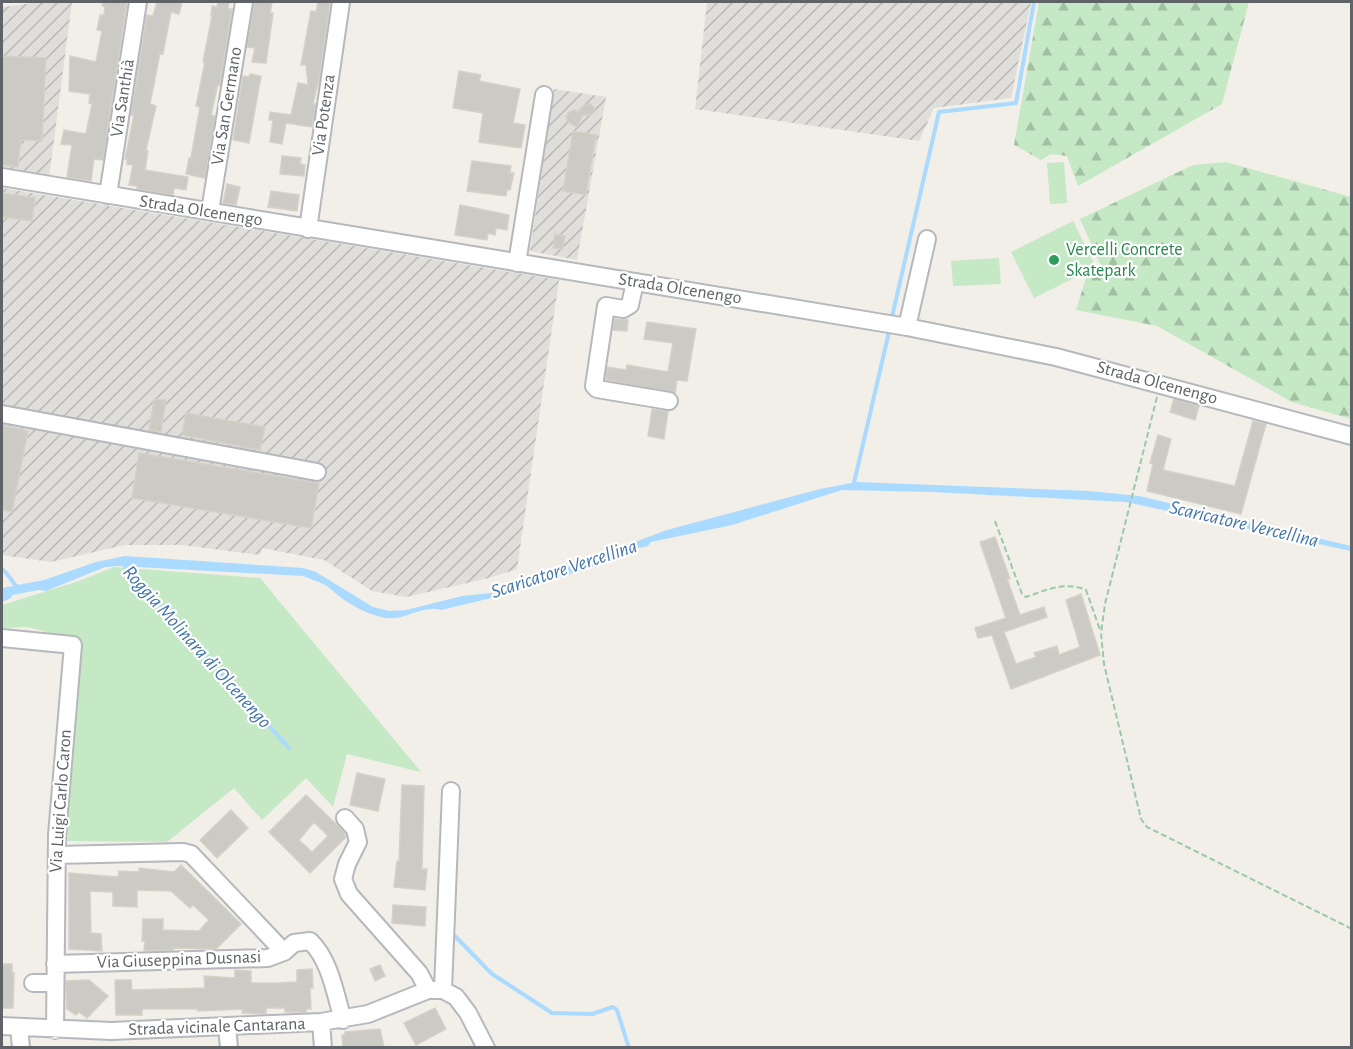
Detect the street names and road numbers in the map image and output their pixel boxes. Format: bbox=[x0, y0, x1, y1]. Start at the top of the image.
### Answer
street label: Via San Germano bbox=[209, 45, 245, 166]
street label: Via Santhià bbox=[108, 58, 138, 138]
street label: Via Potenza bbox=[309, 73, 339, 157]
street label: Strada Olcenengo bbox=[138, 192, 264, 230]
street label: Strada Olcenengo bbox=[617, 270, 743, 308]
street label: Strada Olcenengo bbox=[1095, 358, 1220, 408]
street label: Via Luigi Carlo Caron bbox=[47, 729, 75, 873]
street label: Via Giuseppina Dusnasi bbox=[97, 948, 261, 972]
street label: Strada vicinale Cantarana bbox=[128, 1015, 306, 1039]

